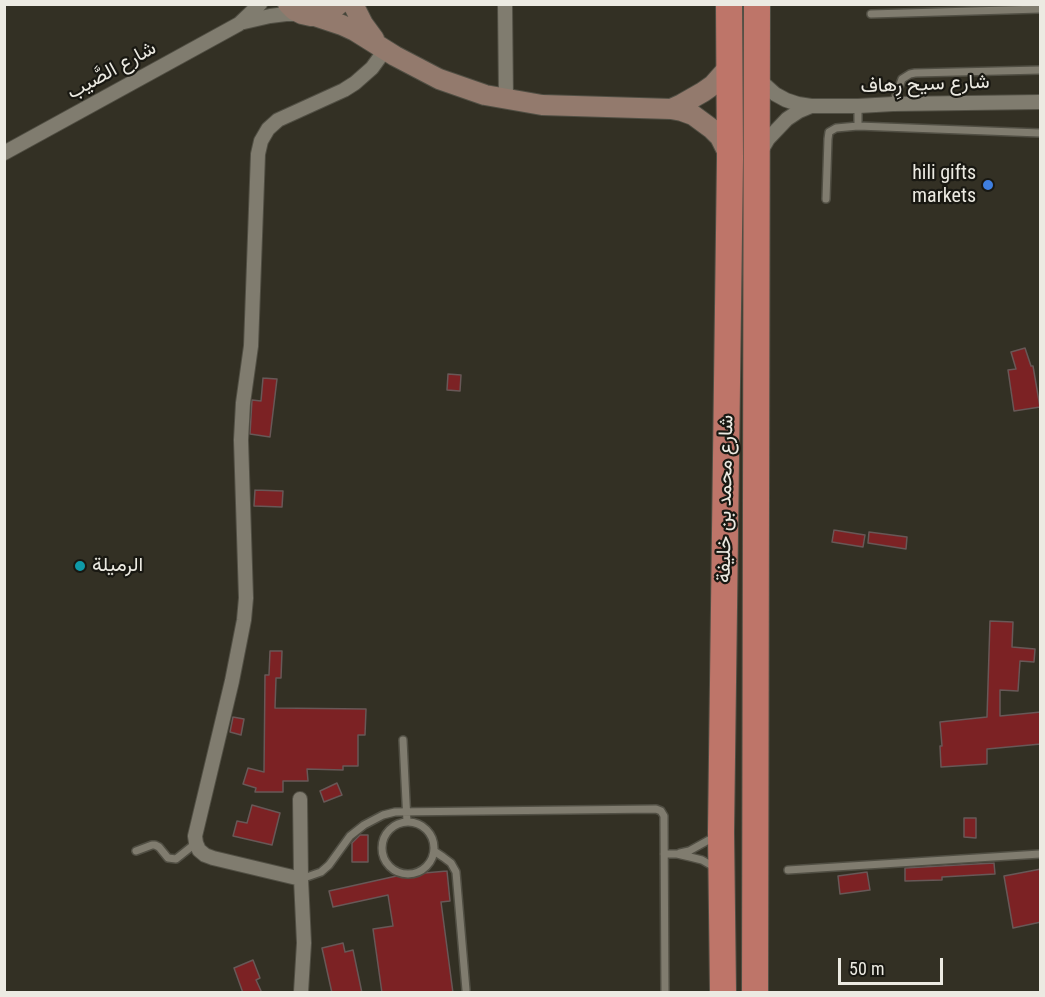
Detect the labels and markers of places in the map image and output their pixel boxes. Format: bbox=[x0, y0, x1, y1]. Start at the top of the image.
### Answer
place label: hili gifts markets bbox=[912, 162, 976, 209]
marker: hili gifts markets bbox=[981, 178, 995, 192]
place label: الرميلة bbox=[92, 554, 143, 578]
marker: الرميلة bbox=[73, 559, 87, 573]

